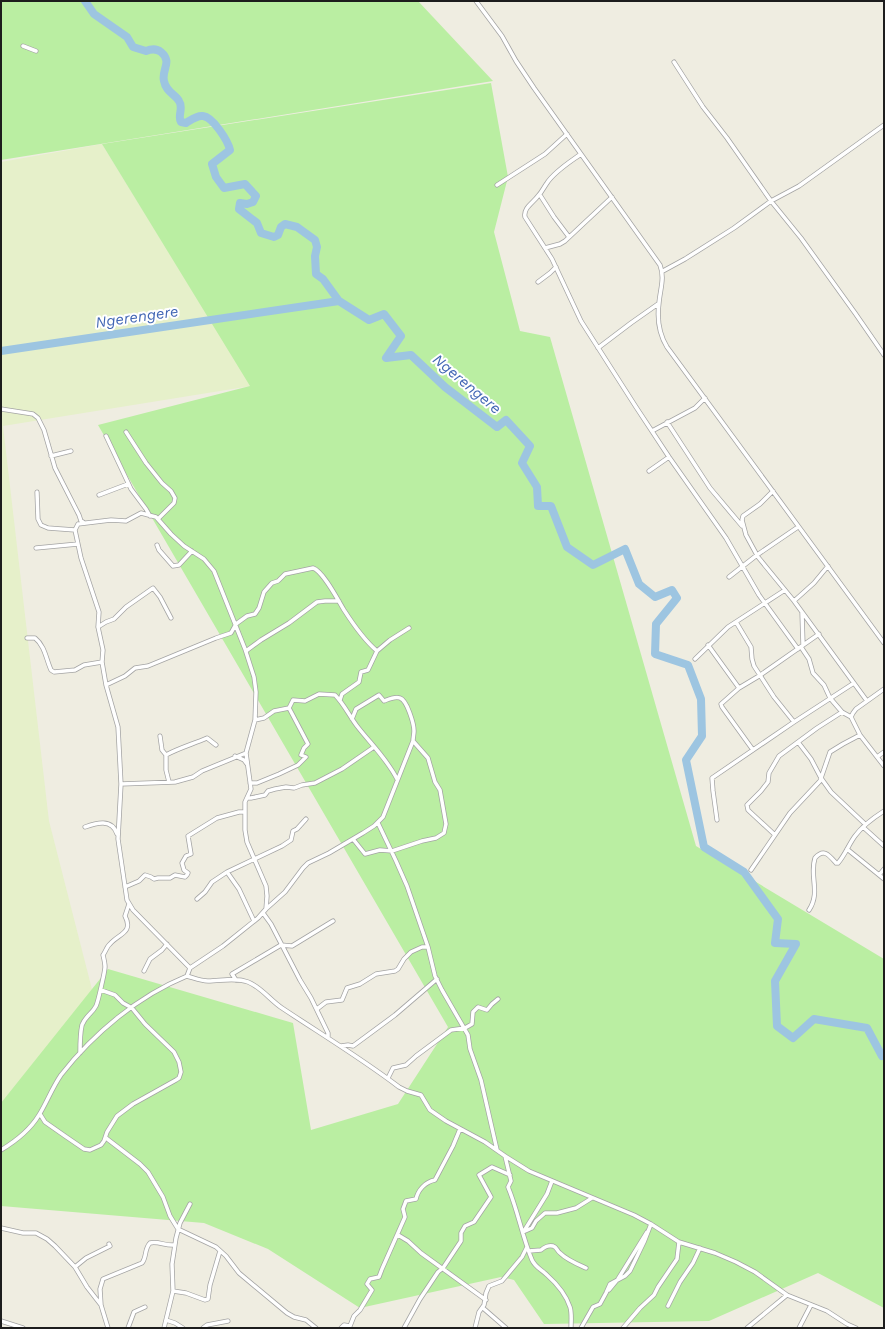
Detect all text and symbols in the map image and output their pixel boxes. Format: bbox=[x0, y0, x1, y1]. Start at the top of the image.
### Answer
water label: Ngerengere bbox=[94, 302, 180, 332]
water label: Ngerengere bbox=[429, 350, 505, 418]

